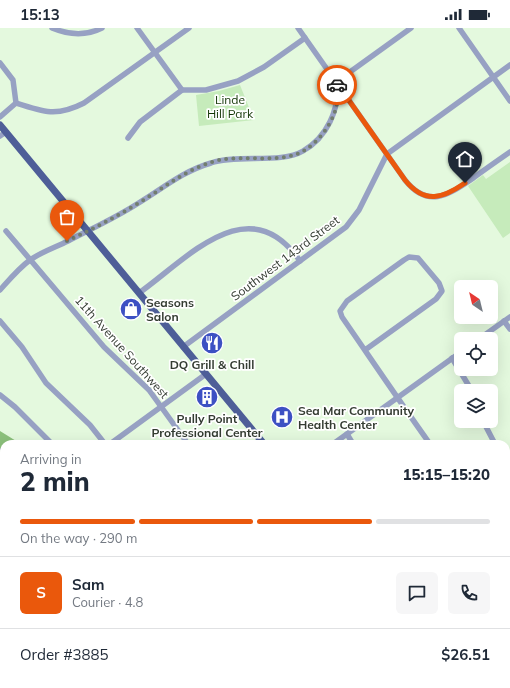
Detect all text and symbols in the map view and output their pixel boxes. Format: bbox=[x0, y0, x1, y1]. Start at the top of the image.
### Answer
text: 15:13 bbox=[20, 5, 60, 24]
courier bbox=[317, 65, 357, 105]
icon: car bbox=[326, 74, 348, 96]
park label: Linde Hill Park bbox=[207, 92, 254, 121]
pin bbox=[448, 142, 482, 183]
icon: home bbox=[454, 148, 476, 170]
pin bbox=[50, 200, 84, 241]
icon: bag bbox=[56, 206, 78, 228]
street label: Southwest 143rd Street bbox=[228, 212, 342, 304]
north arrow bbox=[454, 280, 498, 324]
map controls bbox=[454, 280, 498, 428]
street label: 11th Avenue Southwest bbox=[72, 293, 172, 401]
place label: Seasons Salon bbox=[146, 295, 194, 324]
shop icon: Seasons Salon bbox=[118, 296, 144, 322]
restaurant icon: DQ Grill & Chill bbox=[199, 330, 225, 356]
button: locate bbox=[454, 332, 498, 376]
place label: DQ Grill & Chill bbox=[170, 357, 254, 372]
building icon: Pully Point Professional Center bbox=[194, 384, 220, 410]
button: layers bbox=[454, 384, 498, 428]
place label: Sea Mar Community Health Center bbox=[298, 403, 415, 432]
hospital icon: Sea Mar Community Health Center bbox=[269, 404, 295, 430]
place label: Pully Point Professional Center bbox=[151, 411, 263, 440]
text: Arriving in bbox=[20, 451, 82, 467]
text: 2 min bbox=[20, 465, 90, 498]
text: 15:15–15:20 bbox=[403, 465, 490, 484]
text: On the way · 290 m bbox=[20, 530, 137, 546]
button: chat bbox=[396, 572, 438, 614]
button: phone bbox=[448, 572, 490, 614]
text: Sam bbox=[72, 575, 104, 594]
text: S bbox=[36, 583, 46, 602]
text: Courier · 4.8 bbox=[72, 594, 143, 610]
text: Order #3885 bbox=[20, 645, 108, 664]
text: $26.51 bbox=[441, 645, 490, 664]

